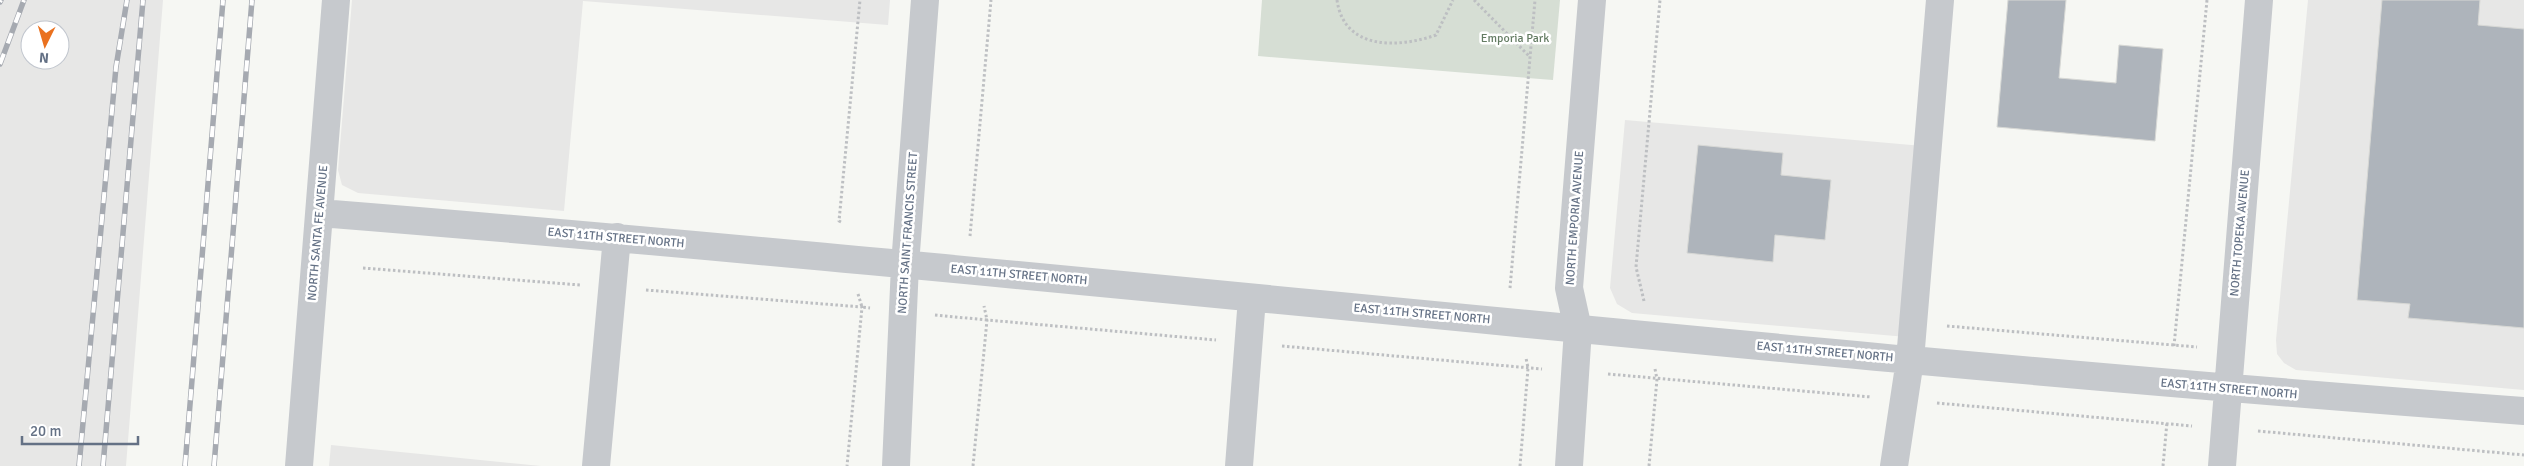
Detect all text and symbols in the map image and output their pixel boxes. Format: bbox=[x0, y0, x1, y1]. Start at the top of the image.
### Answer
north arrow bbox=[20, 20, 70, 70]
park label: Emporia Park bbox=[1481, 31, 1549, 46]
text: N bbox=[38, 49, 50, 66]
street label: NORTH EMPORIA AVENUE bbox=[1563, 150, 1587, 286]
street label: NORTH SAINT FRANCIS STREET bbox=[895, 152, 921, 314]
street label: NORTH SANTA FE AVENUE bbox=[305, 164, 331, 301]
street label: NORTH TOPEKA AVENUE bbox=[2227, 169, 2253, 297]
street label: EAST 11TH STREET NORTH bbox=[547, 225, 685, 251]
street label: EAST 11TH STREET NORTH bbox=[950, 262, 1088, 288]
street label: EAST 11TH STREET NORTH bbox=[1353, 301, 1491, 327]
street label: EAST 11TH STREET NORTH bbox=[1756, 339, 1894, 365]
street label: EAST 11TH STREET NORTH bbox=[2160, 376, 2298, 402]
scale bar bbox=[22, 414, 139, 446]
text: 20 m bbox=[30, 422, 61, 440]

